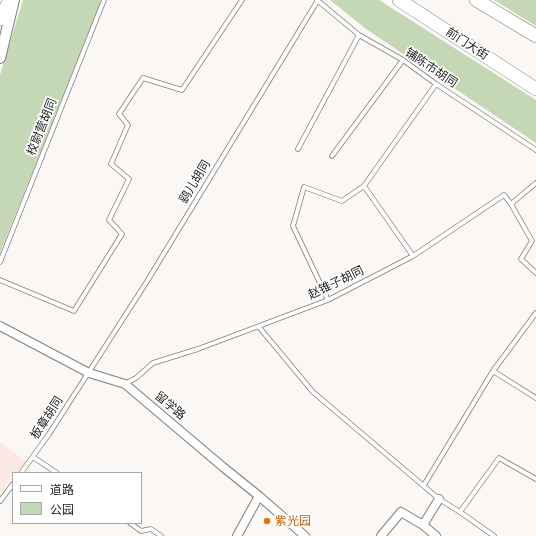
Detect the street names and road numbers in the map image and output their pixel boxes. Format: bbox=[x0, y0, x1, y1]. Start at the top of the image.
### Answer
street label: 前门大街 bbox=[443, 25, 491, 63]
street label: 铺陈市胡同 bbox=[402, 45, 460, 91]
street label: 校尉营胡同 bbox=[24, 96, 60, 158]
street label: 鹞儿胡同 bbox=[176, 158, 214, 206]
street label: 赵锥子胡同 bbox=[306, 263, 366, 303]
street label: 留学路 bbox=[152, 389, 188, 423]
street label: 板章胡同 bbox=[28, 394, 66, 442]

